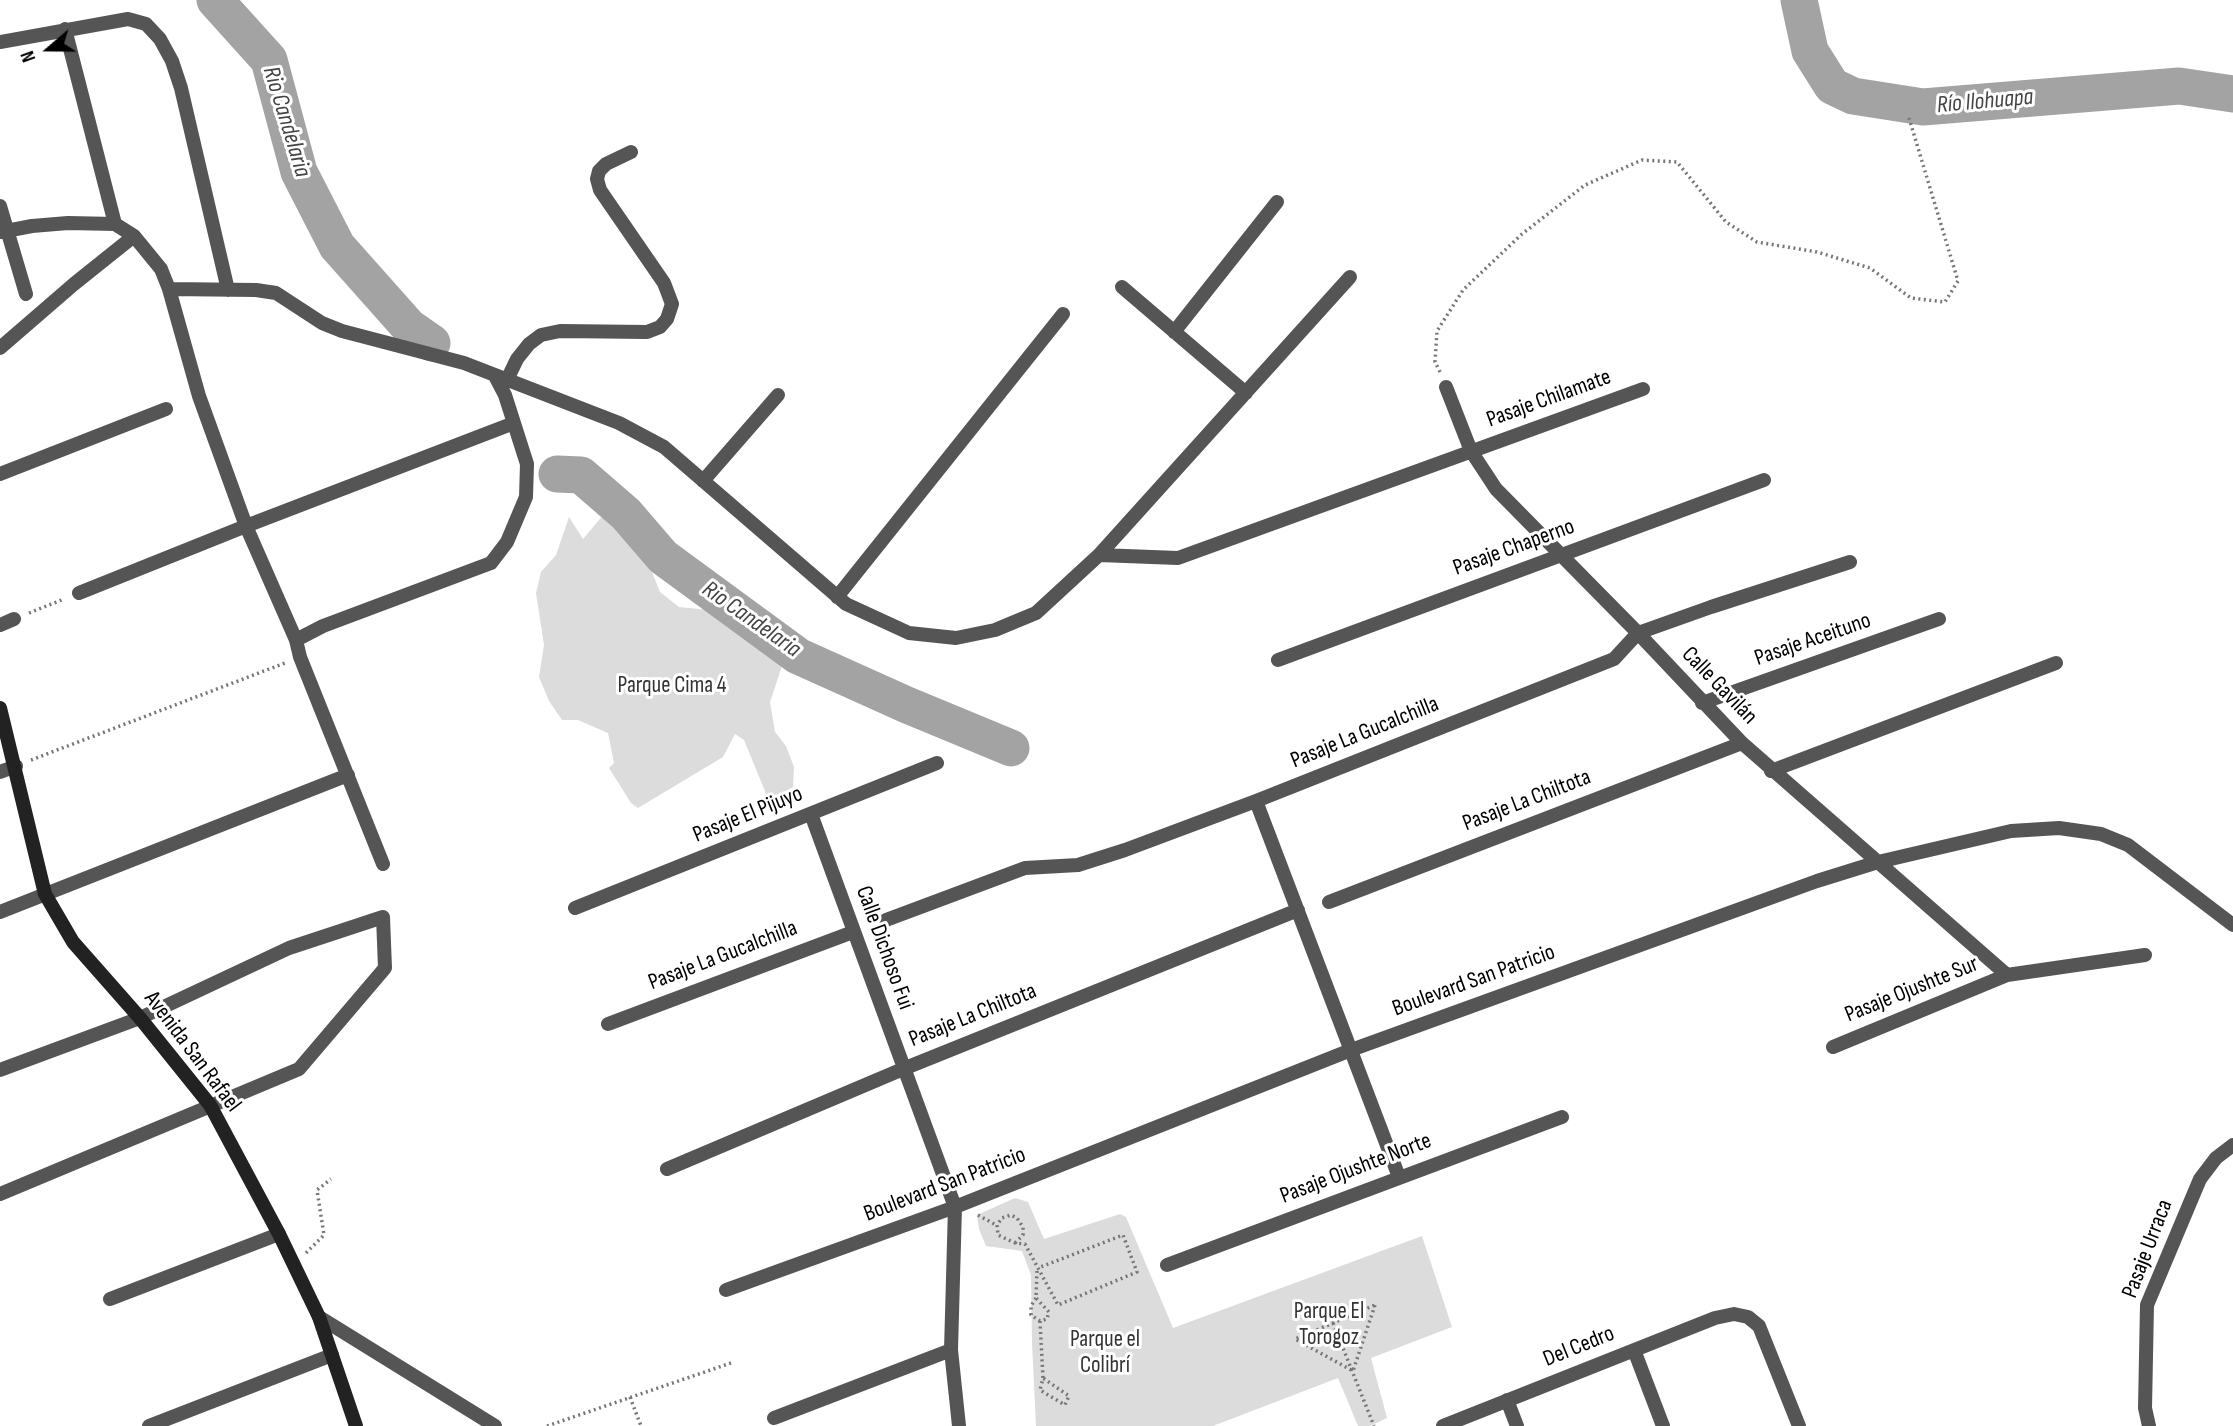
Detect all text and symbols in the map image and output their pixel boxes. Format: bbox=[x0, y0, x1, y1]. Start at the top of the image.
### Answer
north arrow bbox=[14, 14, 84, 84]
text: N bbox=[16, 48, 41, 65]
water label: Rio Candelaria bbox=[256, 63, 316, 181]
water label: Río Ilohuapa bbox=[1936, 83, 2034, 121]
street label: Pasaje Chilamate bbox=[1483, 364, 1615, 434]
street label: Pasaje Chaperno bbox=[1450, 513, 1578, 583]
water label: Rio Candelaria bbox=[696, 576, 806, 664]
street label: Pasaje Aceituno bbox=[1751, 607, 1875, 673]
street label: Calle Gavilán bbox=[1675, 641, 1763, 731]
park label: Parque Cima 4 bbox=[618, 672, 726, 700]
street label: Pasaje La Gucalchilla bbox=[1287, 691, 1443, 775]
street label: Pasaje La Chiltota bbox=[1459, 764, 1595, 838]
street label: Pasaje El Pijuyo bbox=[689, 781, 807, 849]
street label: Calle Dichoso Fui bbox=[849, 883, 919, 1013]
street label: Pasaje La Gucalchilla bbox=[645, 915, 801, 997]
street label: Boulevard San Patricio bbox=[1389, 939, 1559, 1023]
street label: Pasaje Ojushte Sur bbox=[1841, 951, 1983, 1029]
street label: Pasaje La Chiltota bbox=[905, 978, 1041, 1054]
street label: Avenida San Rafael bbox=[138, 986, 246, 1118]
street label: Pasaje Ojushte Norte bbox=[1277, 1128, 1435, 1210]
street label: Boulevard San Patricio bbox=[860, 1141, 1030, 1229]
street label: Pasaje Urraca bbox=[2117, 1196, 2179, 1302]
park label: Parque El Torogoz bbox=[1294, 1298, 1364, 1352]
street label: Del Cedro bbox=[1539, 1320, 1619, 1374]
park label: Parque el Colibrí bbox=[1070, 1326, 1140, 1380]

